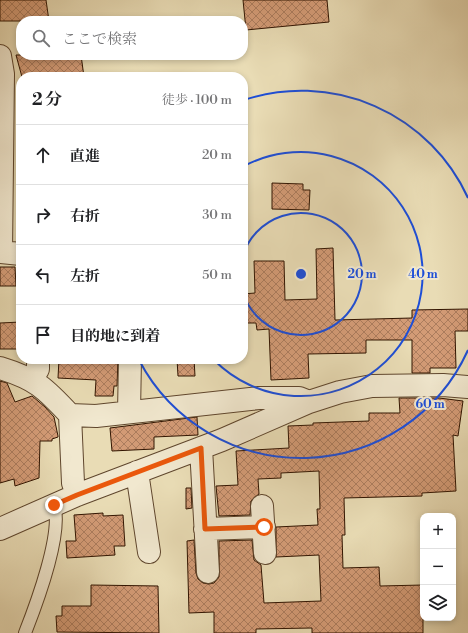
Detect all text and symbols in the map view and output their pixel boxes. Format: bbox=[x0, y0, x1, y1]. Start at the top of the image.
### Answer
search box bbox=[16, 16, 248, 60]
icon: search bbox=[30, 27, 52, 49]
text: ここで検索 bbox=[62, 30, 137, 49]
text: 2 分 bbox=[32, 89, 62, 111]
text: 徒歩 · 100 m bbox=[162, 92, 232, 108]
icon: ahead bbox=[32, 144, 54, 166]
text: 直進 bbox=[70, 147, 100, 166]
text: 20 m bbox=[202, 147, 232, 163]
icon: right bbox=[32, 204, 54, 226]
text: 右折 bbox=[70, 207, 100, 226]
text: 30 m bbox=[202, 207, 232, 223]
icon: left bbox=[32, 264, 54, 286]
text: 左折 bbox=[70, 267, 100, 286]
text: 50 m bbox=[202, 267, 232, 283]
centre of rings bbox=[294, 267, 308, 281]
text: 20 m bbox=[347, 267, 377, 282]
text: 40 m bbox=[408, 267, 438, 282]
icon: arrive bbox=[32, 324, 54, 346]
text: 目的地に到着 bbox=[70, 327, 160, 346]
text: 60 m bbox=[415, 397, 445, 412]
route end bbox=[45, 496, 63, 514]
map controls bbox=[420, 513, 456, 621]
button: + bbox=[420, 513, 456, 549]
route start bbox=[255, 518, 273, 536]
button: − bbox=[420, 549, 456, 585]
button: layers bbox=[420, 585, 456, 621]

